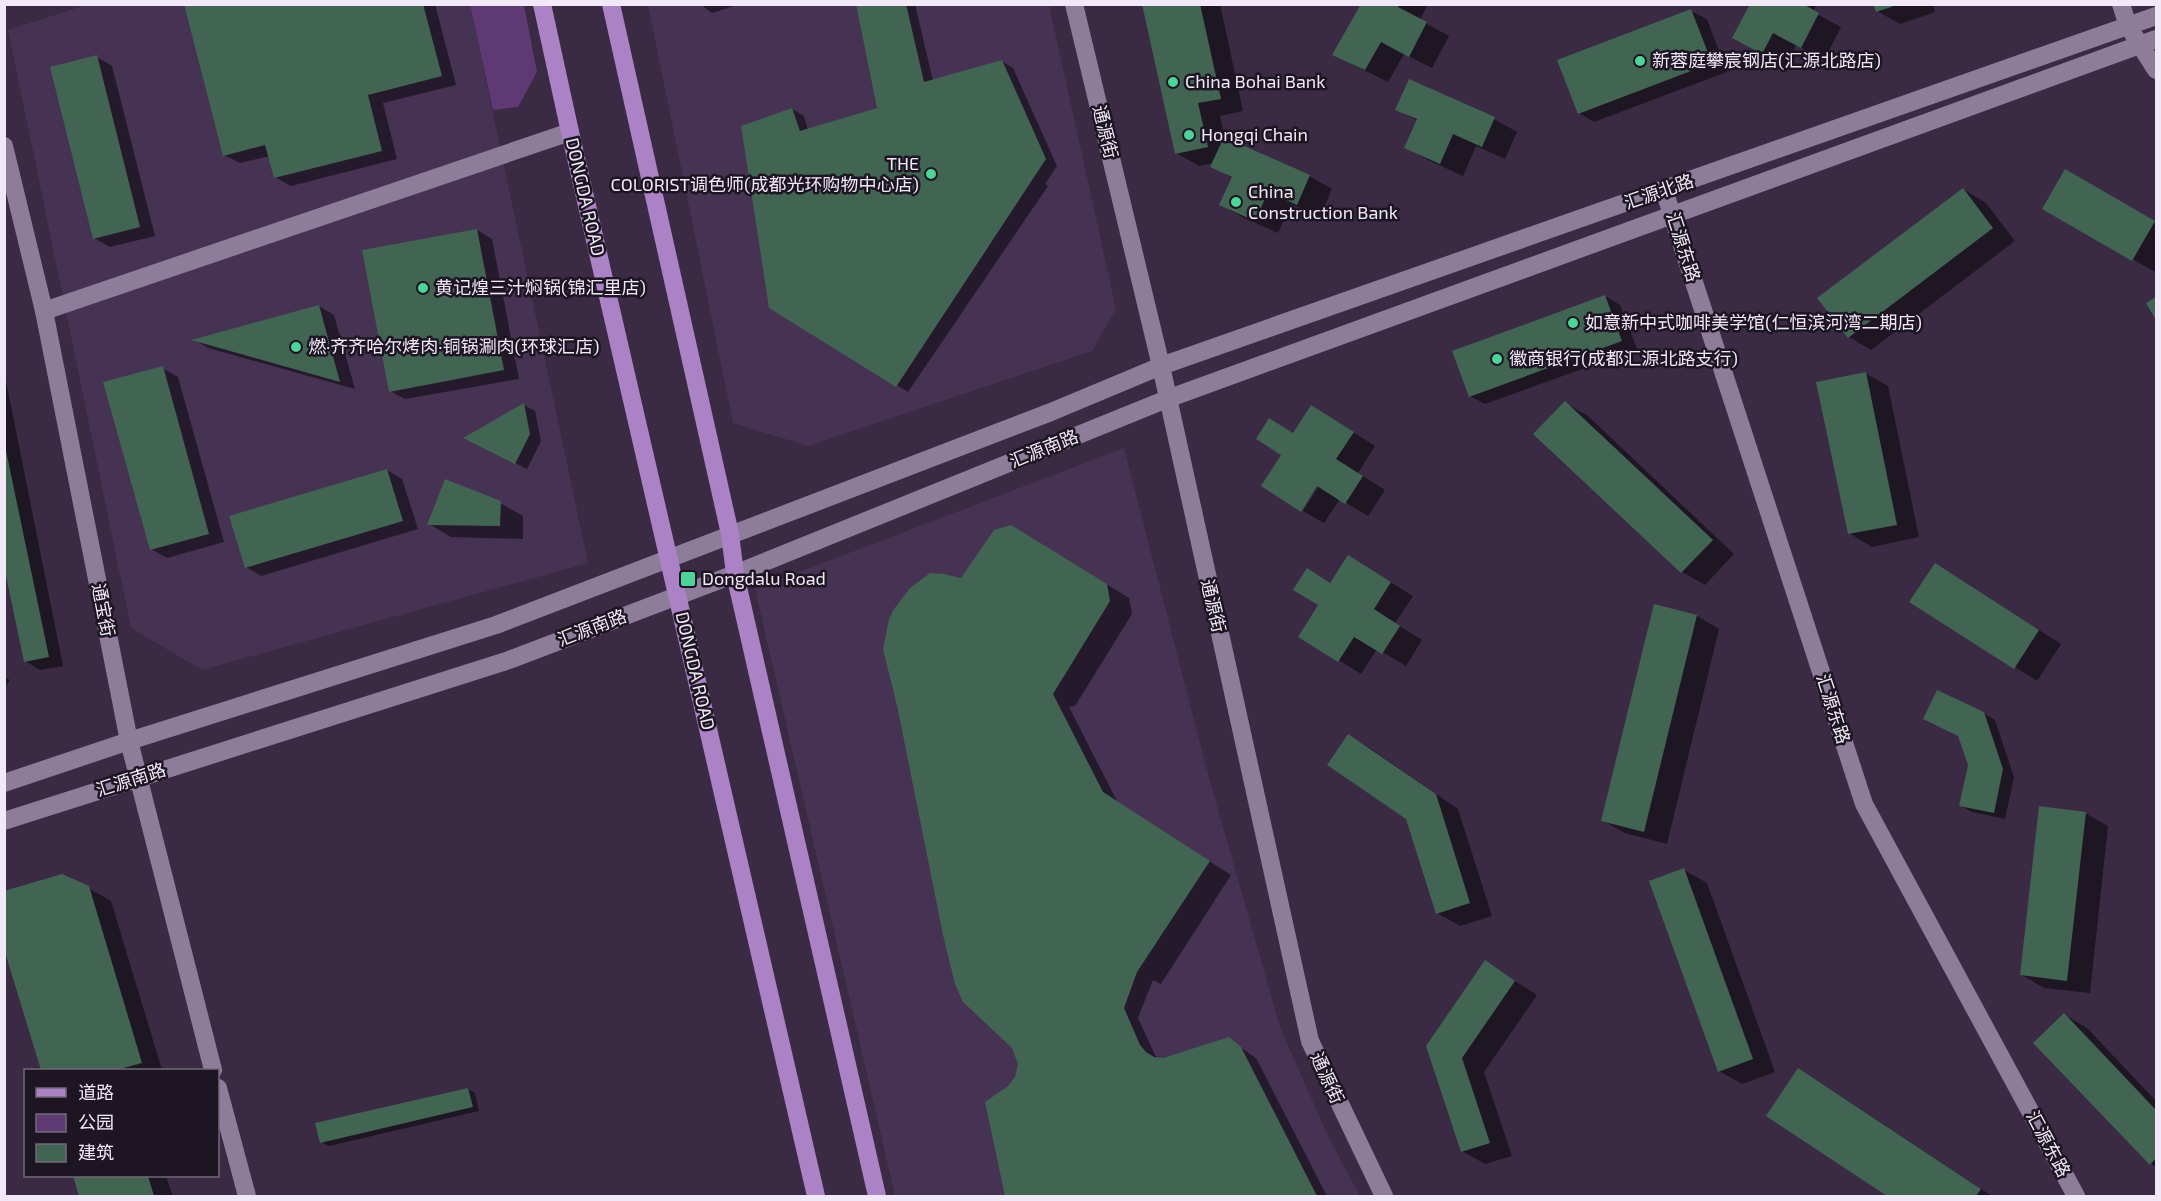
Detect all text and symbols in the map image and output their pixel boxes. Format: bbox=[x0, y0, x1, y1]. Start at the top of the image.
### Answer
place label: 新蓉庭攀宸钢店(汇源北路店) bbox=[1652, 49, 1881, 71]
marker: 新蓉庭攀宸钢店(汇源北路店) bbox=[1633, 54, 1647, 68]
place label: China Bohai Bank bbox=[1185, 70, 1325, 92]
marker: China Bohai Bank bbox=[1166, 75, 1180, 89]
street label: 通源街 bbox=[1089, 103, 1123, 161]
place label: Hongqi Chain bbox=[1201, 123, 1308, 145]
marker: Hongqi Chain bbox=[1182, 128, 1196, 142]
street label: DONGDA ROAD bbox=[562, 135, 610, 258]
place label: THE COLORIST调色师(成都光环购物中心店) bbox=[611, 152, 919, 195]
marker: THE COLORIST调色师(成都光环购物中心店) bbox=[924, 167, 938, 181]
street label: 汇源北路 bbox=[1621, 169, 1696, 213]
place label: China Construction Bank bbox=[1248, 180, 1398, 223]
marker: China Construction Bank bbox=[1229, 195, 1243, 209]
street label: 汇源东路 bbox=[1662, 209, 1706, 284]
place label: 黄记煌三汁焖锅(锦汇里店) bbox=[435, 276, 646, 298]
marker: 黄记煌三汁焖锅(锦汇里店) bbox=[416, 281, 430, 295]
place label: 如意新中式咖啡美学馆(仁恒滨河湾二期店) bbox=[1585, 311, 1922, 333]
marker: 如意新中式咖啡美学馆(仁恒滨河湾二期店) bbox=[1566, 316, 1580, 330]
place label: 燃·齐齐哈尔烤肉·铜锅涮肉(环球汇店) bbox=[308, 335, 599, 357]
marker: 燃·齐齐哈尔烤肉·铜锅涮肉(环球汇店) bbox=[289, 340, 303, 354]
place label: 徽商银行(成都汇源北路支行) bbox=[1509, 347, 1738, 369]
marker: 徽商银行(成都汇源北路支行) bbox=[1490, 352, 1504, 366]
street label: 汇源南路 bbox=[1006, 424, 1081, 472]
place label: Dongdalu Road bbox=[702, 567, 826, 589]
marker: Dongdalu Road bbox=[679, 570, 697, 588]
street label: 通源街 bbox=[1197, 577, 1231, 635]
street label: 通宝街 bbox=[88, 581, 120, 638]
street label: 汇源南路 bbox=[554, 604, 629, 650]
street label: DONGDA ROAD bbox=[672, 609, 720, 732]
street label: 汇源东路 bbox=[1812, 671, 1856, 746]
street label: 汇源南路 bbox=[93, 757, 168, 801]
street label: 通源街 bbox=[1307, 1048, 1349, 1107]
legend bbox=[24, 1069, 219, 1177]
text: 道路 bbox=[78, 1081, 114, 1103]
street label: 汇源东路 bbox=[2022, 1107, 2075, 1180]
text: 公园 bbox=[78, 1111, 114, 1133]
text: 建筑 bbox=[78, 1141, 114, 1163]

